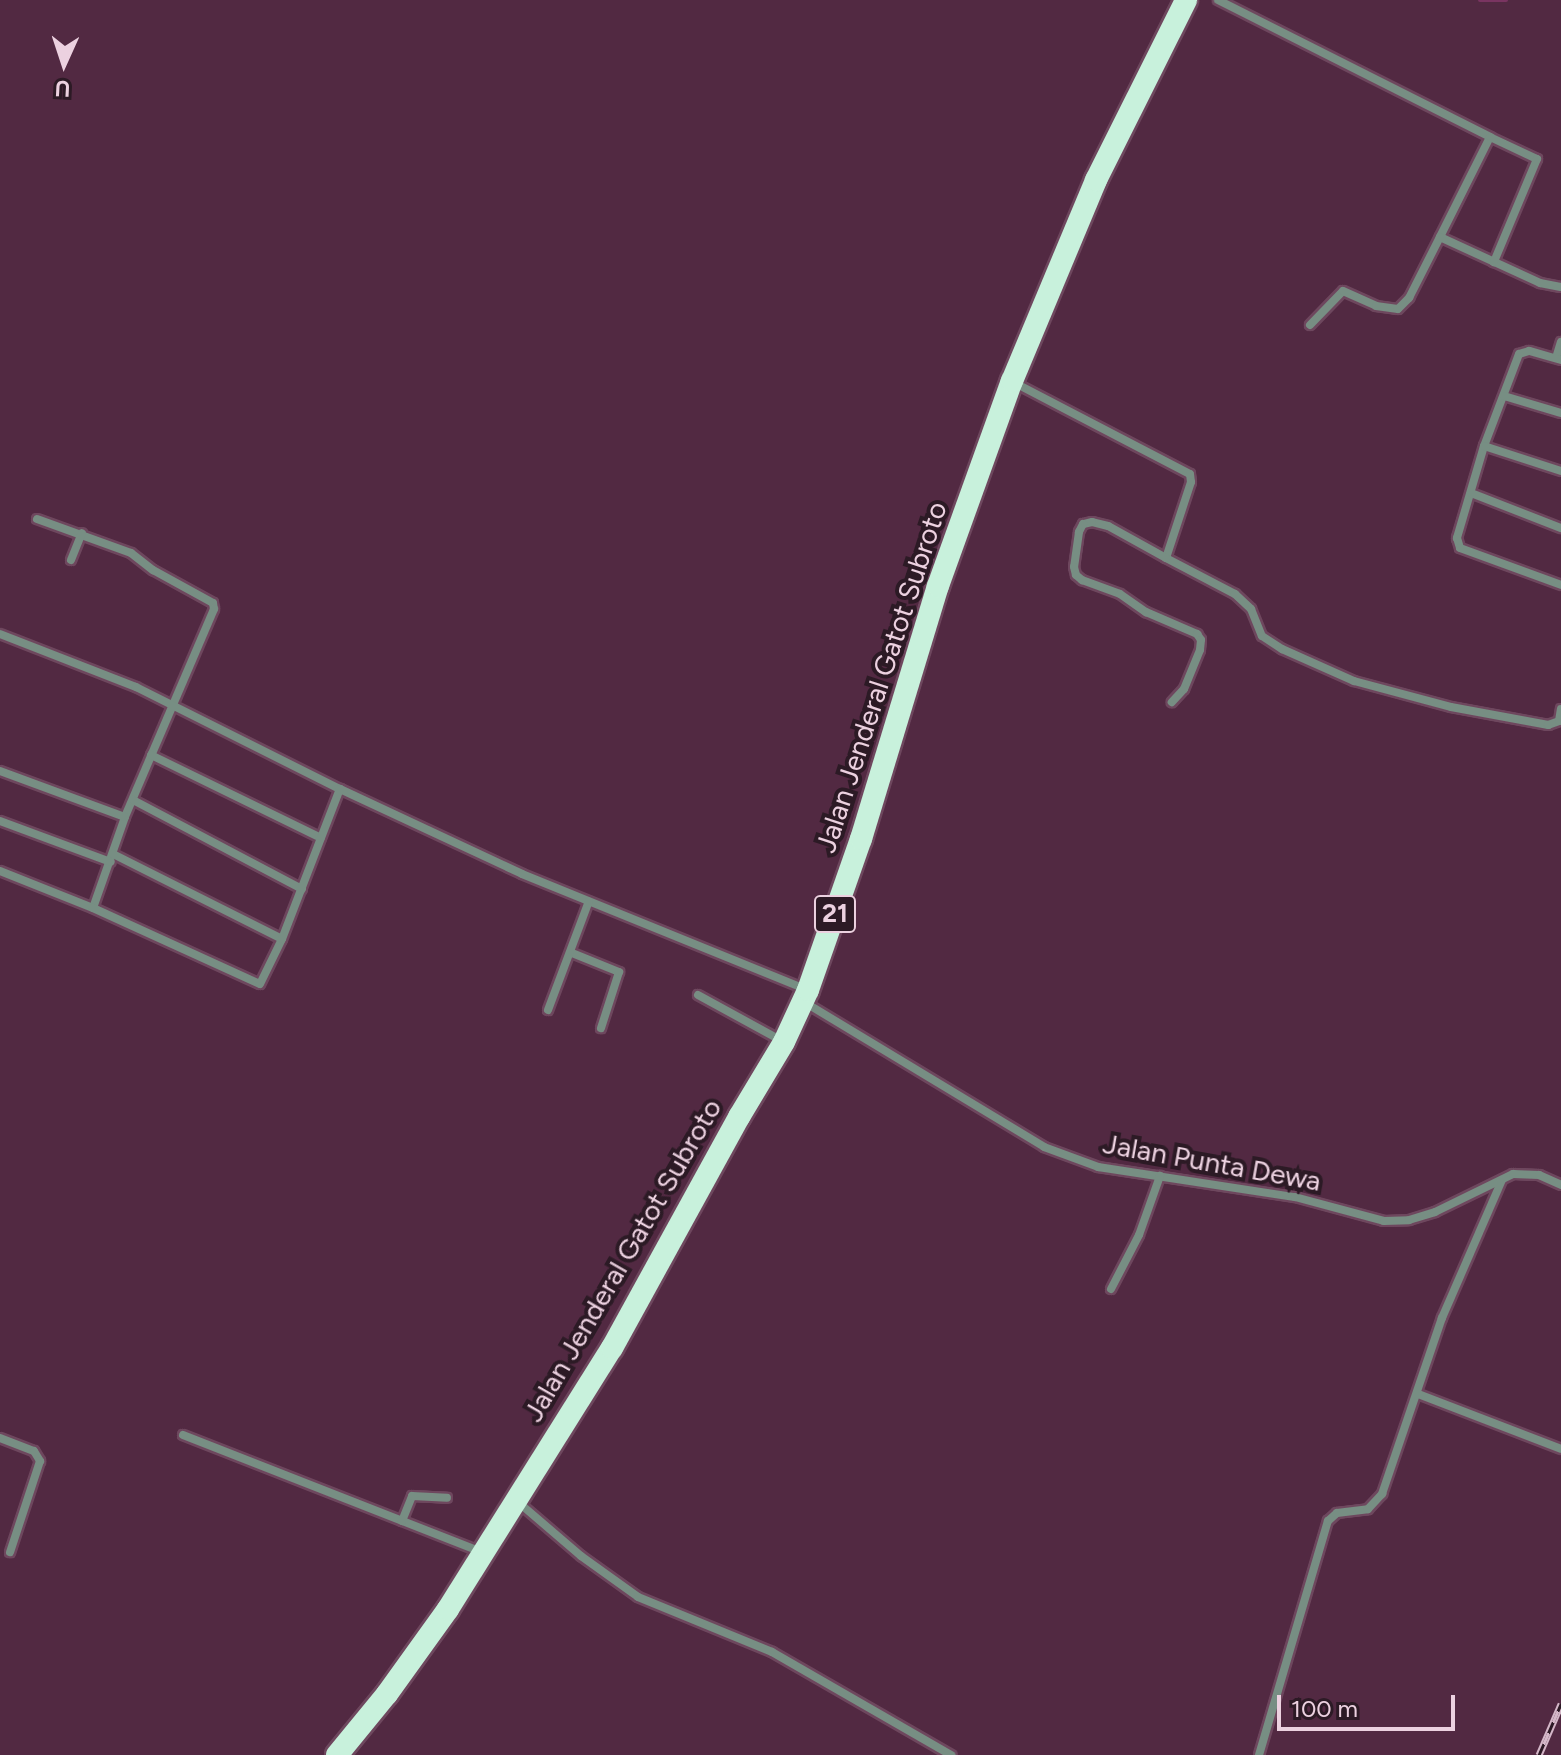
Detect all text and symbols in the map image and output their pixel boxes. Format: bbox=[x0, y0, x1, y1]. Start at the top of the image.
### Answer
north arrow bbox=[24, 24, 104, 104]
text: U bbox=[54, 75, 71, 102]
street label: Jalan Jenderal Gatot Subroto bbox=[808, 497, 954, 857]
road number: 21 bbox=[813, 892, 857, 936]
street label: Jalan Jenderal Gatot Subroto bbox=[516, 1093, 728, 1427]
street label: Jalan Punta Dewa bbox=[1100, 1126, 1324, 1198]
scale bar bbox=[1281, 1679, 1459, 1729]
text: 100 m bbox=[1291, 1694, 1358, 1723]

